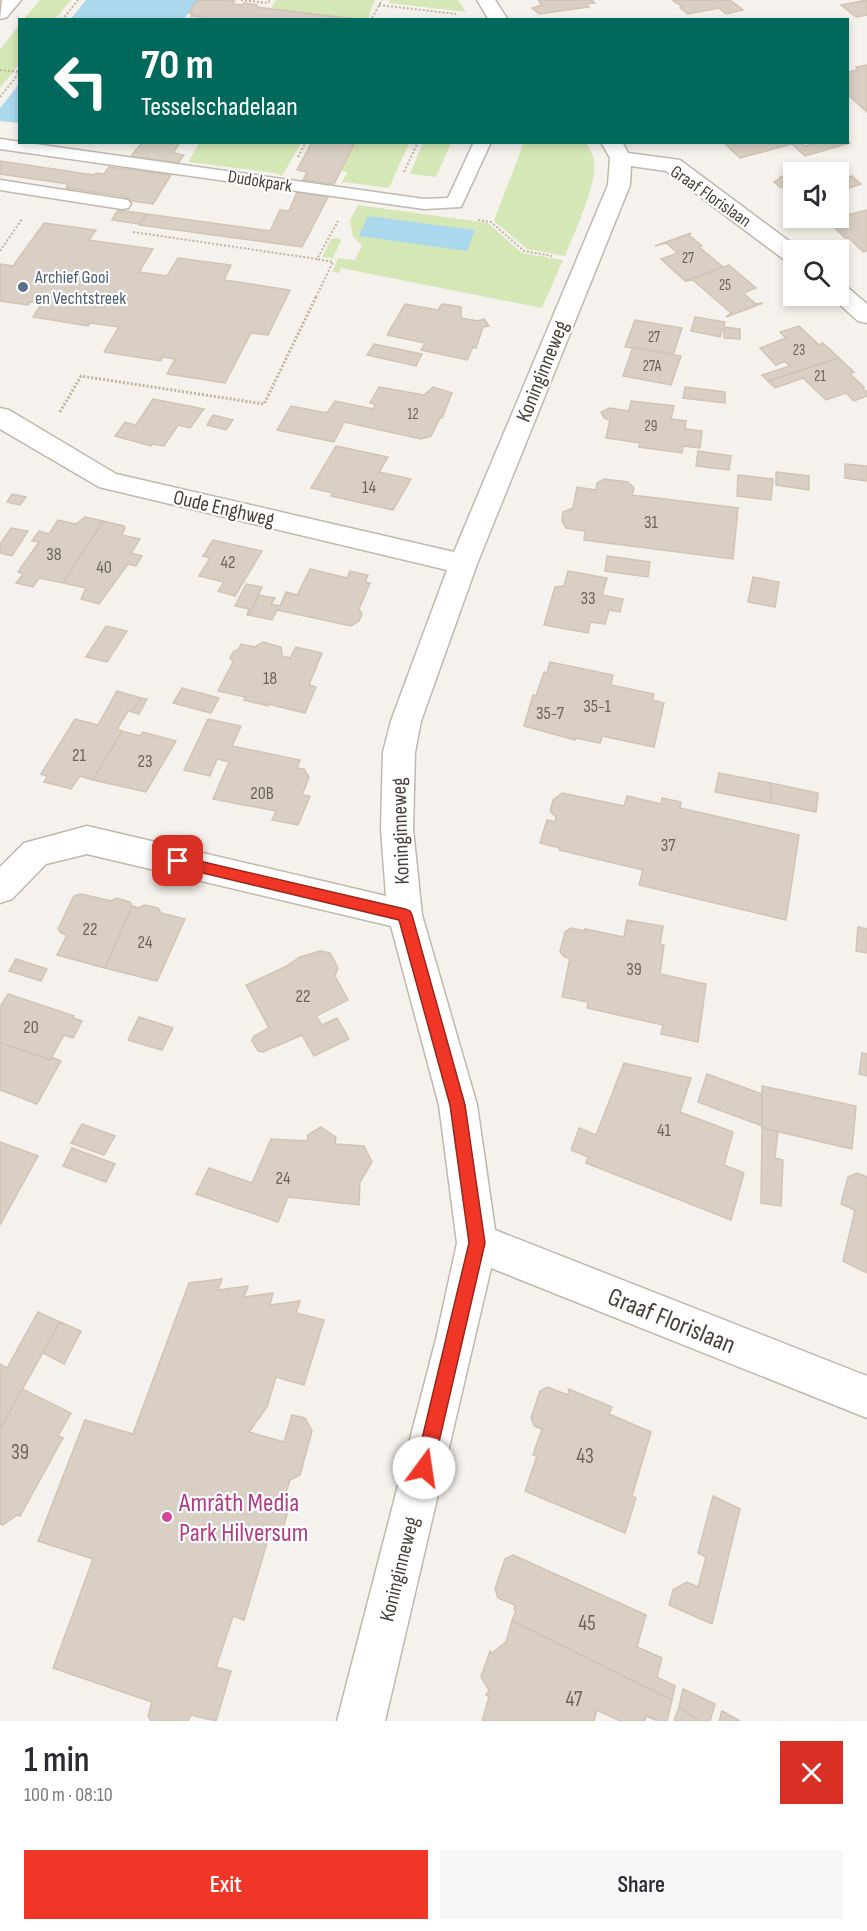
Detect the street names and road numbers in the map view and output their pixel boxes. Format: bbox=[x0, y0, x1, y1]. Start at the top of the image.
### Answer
street label: Graaf Florislaan bbox=[666, 161, 755, 232]
street label: Dudokpark bbox=[226, 166, 294, 197]
street label: Koninginneweg bbox=[511, 317, 574, 425]
street label: Oude Enghweg bbox=[171, 485, 277, 532]
street label: Koninginneweg bbox=[386, 777, 415, 885]
street label: Graaf Florislaan bbox=[603, 1282, 740, 1361]
street label: Koninginneweg bbox=[374, 1514, 425, 1624]

